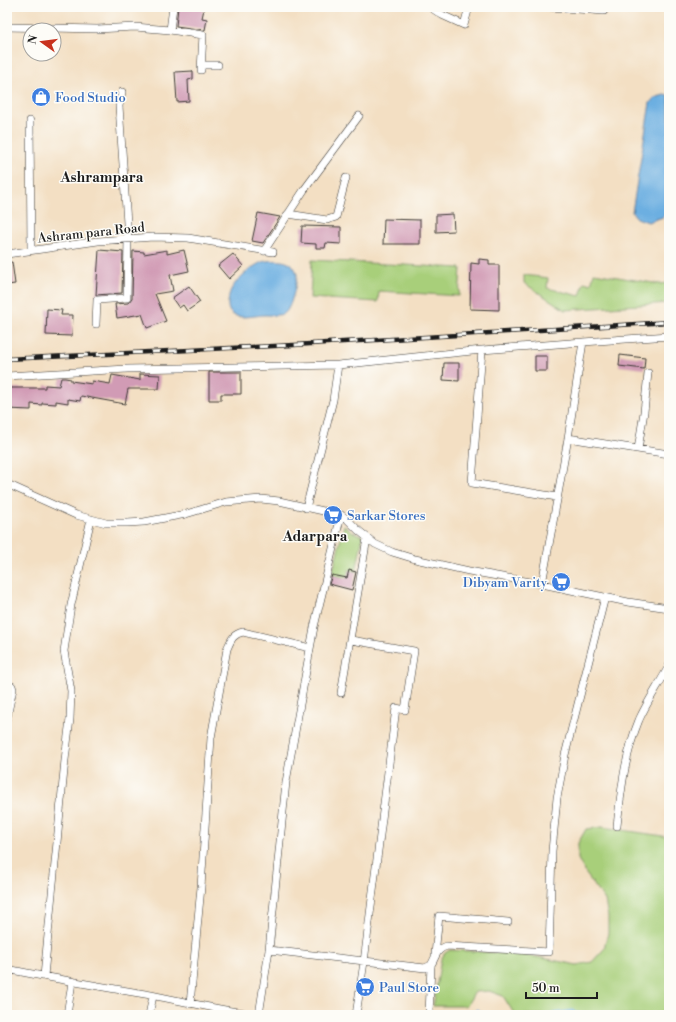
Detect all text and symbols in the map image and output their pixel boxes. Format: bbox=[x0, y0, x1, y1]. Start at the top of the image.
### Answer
north arrow bbox=[22, 22, 62, 62]
text: N bbox=[25, 34, 41, 46]
shop icon: Food Studio bbox=[30, 86, 52, 108]
place label: Food Studio bbox=[55, 90, 126, 106]
district label: Ashrampara bbox=[60, 169, 144, 187]
street label: Ashram para Road bbox=[36, 219, 146, 247]
supermarket icon: Sarkar Stores bbox=[322, 504, 344, 526]
place label: Sarkar Stores bbox=[347, 508, 426, 524]
district label: Adarpara bbox=[282, 528, 348, 546]
supermarket icon: Dibyam Varity bbox=[550, 571, 572, 593]
place label: Dibyam Varity bbox=[463, 575, 548, 591]
scale bar bbox=[526, 974, 597, 1000]
supermarket icon: Paul Store bbox=[354, 976, 376, 998]
place label: Paul Store bbox=[379, 980, 439, 996]
text: 50 m bbox=[532, 981, 560, 996]

